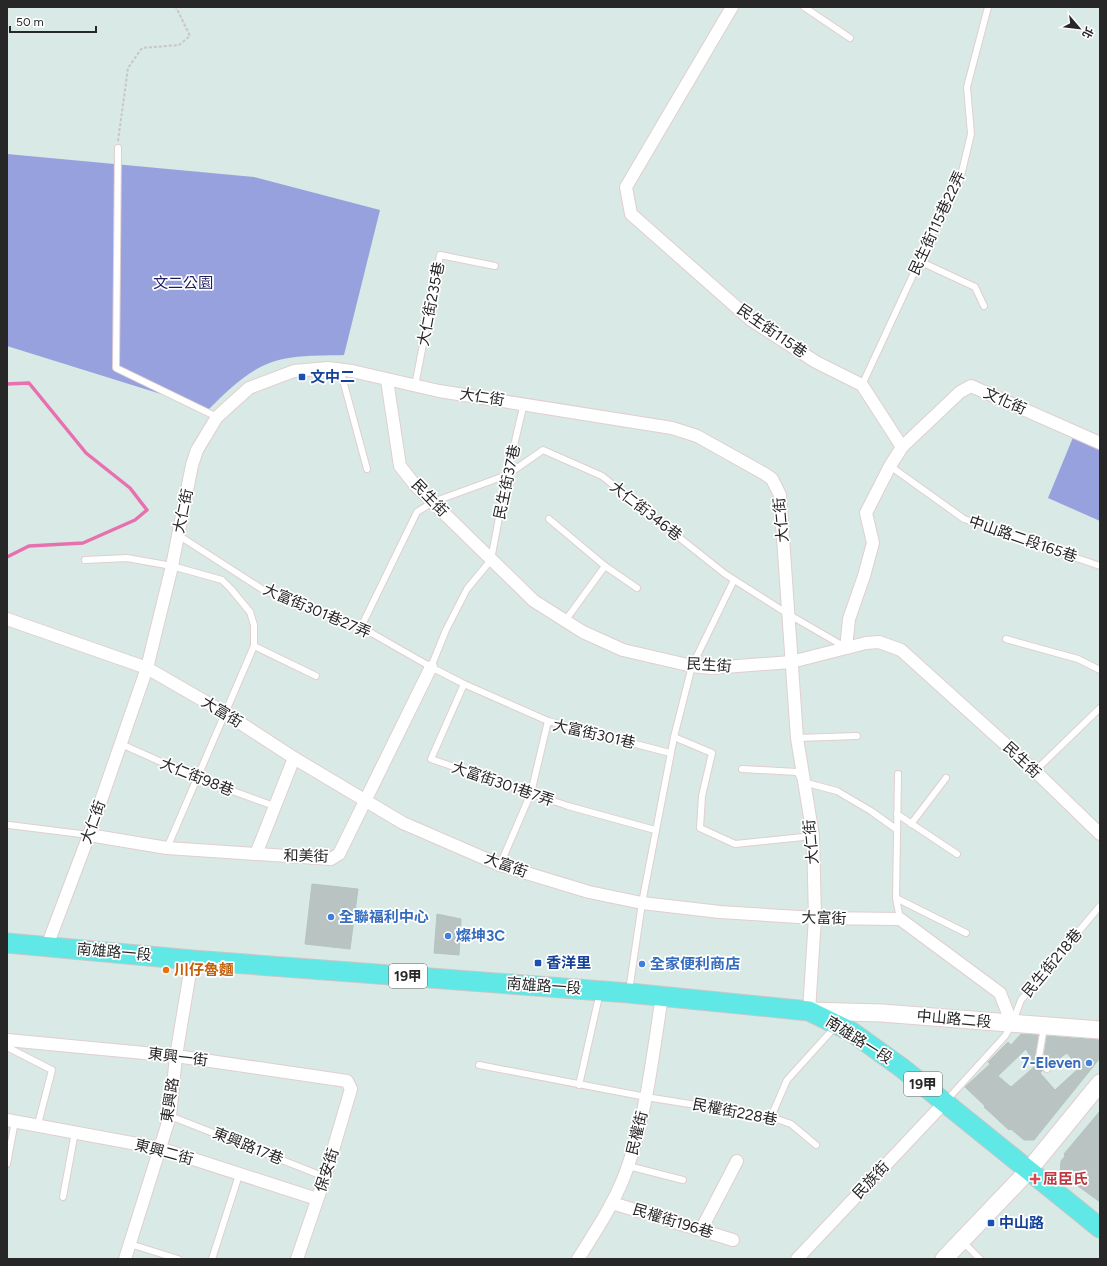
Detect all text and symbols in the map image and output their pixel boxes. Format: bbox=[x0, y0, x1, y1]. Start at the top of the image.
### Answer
scale bar bbox=[10, 8, 96, 34]
north arrow bbox=[1059, 8, 1099, 48]
text: 50 m bbox=[16, 15, 44, 29]
text: 北 bbox=[1079, 25, 1096, 40]
street label: 民生街115巷22弄 bbox=[905, 168, 969, 278]
street label: 大仁街235巷 bbox=[414, 260, 448, 348]
park label: 文二公園 bbox=[153, 274, 213, 292]
street label: 民生街115巷 bbox=[734, 300, 810, 362]
place label: 文中二 bbox=[310, 368, 355, 386]
marker: 文中二 bbox=[297, 372, 307, 382]
street label: 文化街 bbox=[981, 384, 1029, 418]
street label: 大仁街 bbox=[458, 385, 506, 409]
street label: 民生街37巷 bbox=[490, 443, 524, 521]
street label: 民生街 bbox=[408, 476, 452, 520]
street label: 大仁街346巷 bbox=[607, 477, 685, 545]
street label: 大仁街 bbox=[170, 487, 196, 535]
street label: 大仁街 bbox=[770, 497, 792, 543]
street label: 中山路二段165巷 bbox=[967, 512, 1079, 566]
street label: 大富街301巷27弄 bbox=[260, 580, 374, 642]
street label: 民生街 bbox=[686, 654, 732, 676]
street label: 大富街 bbox=[198, 693, 246, 731]
street label: 大富街301巷 bbox=[551, 716, 637, 752]
street label: 民生街 bbox=[999, 738, 1045, 782]
street label: 大仁街98巷 bbox=[158, 754, 236, 800]
street label: 大富街301巷7弄 bbox=[449, 758, 557, 810]
street label: 大仁街 bbox=[77, 798, 109, 846]
street label: 大仁街 bbox=[800, 819, 822, 865]
street label: 和美街 bbox=[283, 847, 329, 865]
street label: 大富街 bbox=[482, 849, 530, 881]
place label: 全聯福利中心 bbox=[339, 908, 429, 926]
street label: 大富街 bbox=[801, 908, 847, 928]
marker: 全聯福利中心 bbox=[326, 912, 336, 922]
street label: 民生街218巷 bbox=[1018, 925, 1086, 1001]
place label: 燦坤3C bbox=[456, 927, 505, 945]
marker: 燦坤3C bbox=[443, 931, 453, 941]
street label: 南雄路一段 bbox=[76, 940, 152, 964]
place label: 香洋里 bbox=[546, 954, 591, 972]
place label: 全家便利商店 bbox=[650, 955, 740, 973]
marker: 香洋里 bbox=[533, 958, 543, 968]
marker: 全家便利商店 bbox=[637, 959, 647, 969]
place label: 川仔魯麵 bbox=[174, 961, 234, 979]
road number: 19甲 bbox=[389, 964, 427, 988]
marker: 川仔魯麵 bbox=[161, 965, 171, 975]
street label: 南雄路一段 bbox=[506, 974, 582, 998]
street label: 中山路二段 bbox=[916, 1007, 992, 1031]
street label: 南雄路一段 bbox=[822, 1012, 896, 1068]
street label: 東興一街 bbox=[147, 1044, 209, 1070]
place label: 7-Eleven bbox=[1021, 1054, 1081, 1072]
marker: 7-Eleven bbox=[1084, 1058, 1094, 1068]
road number: 19甲 bbox=[904, 1072, 942, 1096]
street label: 東興路 bbox=[158, 1076, 182, 1124]
street label: 民權街228巷 bbox=[691, 1095, 779, 1129]
street label: 民權街 bbox=[623, 1109, 651, 1157]
street label: 東興路17巷 bbox=[210, 1124, 286, 1168]
street label: 東興二街 bbox=[133, 1136, 195, 1168]
street label: 保安街 bbox=[311, 1146, 343, 1194]
street label: 民族街 bbox=[849, 1157, 893, 1203]
place label: 屈臣氏 bbox=[1043, 1170, 1088, 1188]
marker: 屈臣氏 bbox=[1030, 1174, 1040, 1184]
street label: 民權街196巷 bbox=[631, 1200, 715, 1242]
place label: 中山路 bbox=[999, 1214, 1044, 1232]
marker: 中山路 bbox=[986, 1218, 996, 1228]

